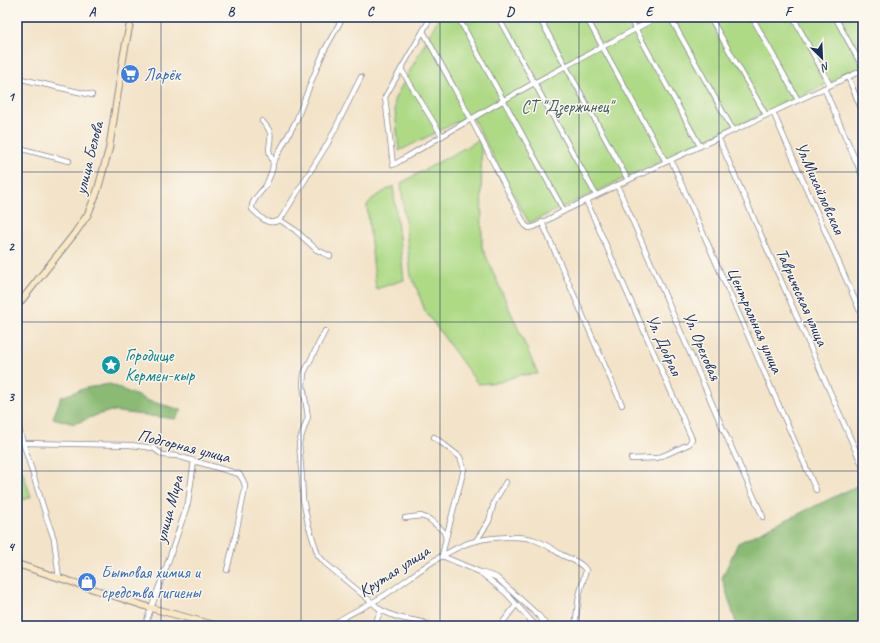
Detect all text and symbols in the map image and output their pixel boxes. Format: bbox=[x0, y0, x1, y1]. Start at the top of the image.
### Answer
text: A bbox=[89, 4, 97, 20]
text: B bbox=[228, 4, 236, 20]
text: C bbox=[367, 4, 375, 20]
text: D bbox=[506, 4, 515, 20]
text: E bbox=[646, 4, 655, 20]
text: F bbox=[785, 4, 794, 20]
north arrow bbox=[802, 38, 842, 78]
text: N bbox=[818, 59, 832, 76]
supermarket icon: Ларёк bbox=[119, 63, 141, 85]
place label: Ларёк bbox=[144, 64, 182, 85]
text: 1 bbox=[8, 89, 16, 105]
park label: СТ "Дзержинец" bbox=[521, 96, 617, 118]
street label: улица Белова bbox=[70, 117, 109, 198]
street label: Ул.Михайловская bbox=[790, 139, 850, 238]
text: 2 bbox=[8, 239, 15, 255]
street label: Таврическая улица bbox=[771, 245, 833, 350]
street label: Центральная улица bbox=[722, 264, 788, 378]
street label: Ул. Ореховая bbox=[678, 309, 726, 384]
street label: Ул. Добрая bbox=[641, 311, 687, 380]
place label: Городище Кермен-кыр bbox=[125, 345, 196, 386]
place icon: Городище Кермен-кыр bbox=[100, 354, 122, 376]
text: 3 bbox=[8, 389, 15, 405]
street label: Подгорная улица bbox=[136, 424, 234, 468]
street label: улица Мира bbox=[150, 472, 188, 546]
text: 4 bbox=[8, 539, 16, 555]
street label: Крутая улица bbox=[355, 539, 435, 602]
place label: Бытовая химия и средства гигиены bbox=[101, 562, 203, 603]
shop icon: Бытовая химия и средства гигиены bbox=[76, 571, 98, 593]

